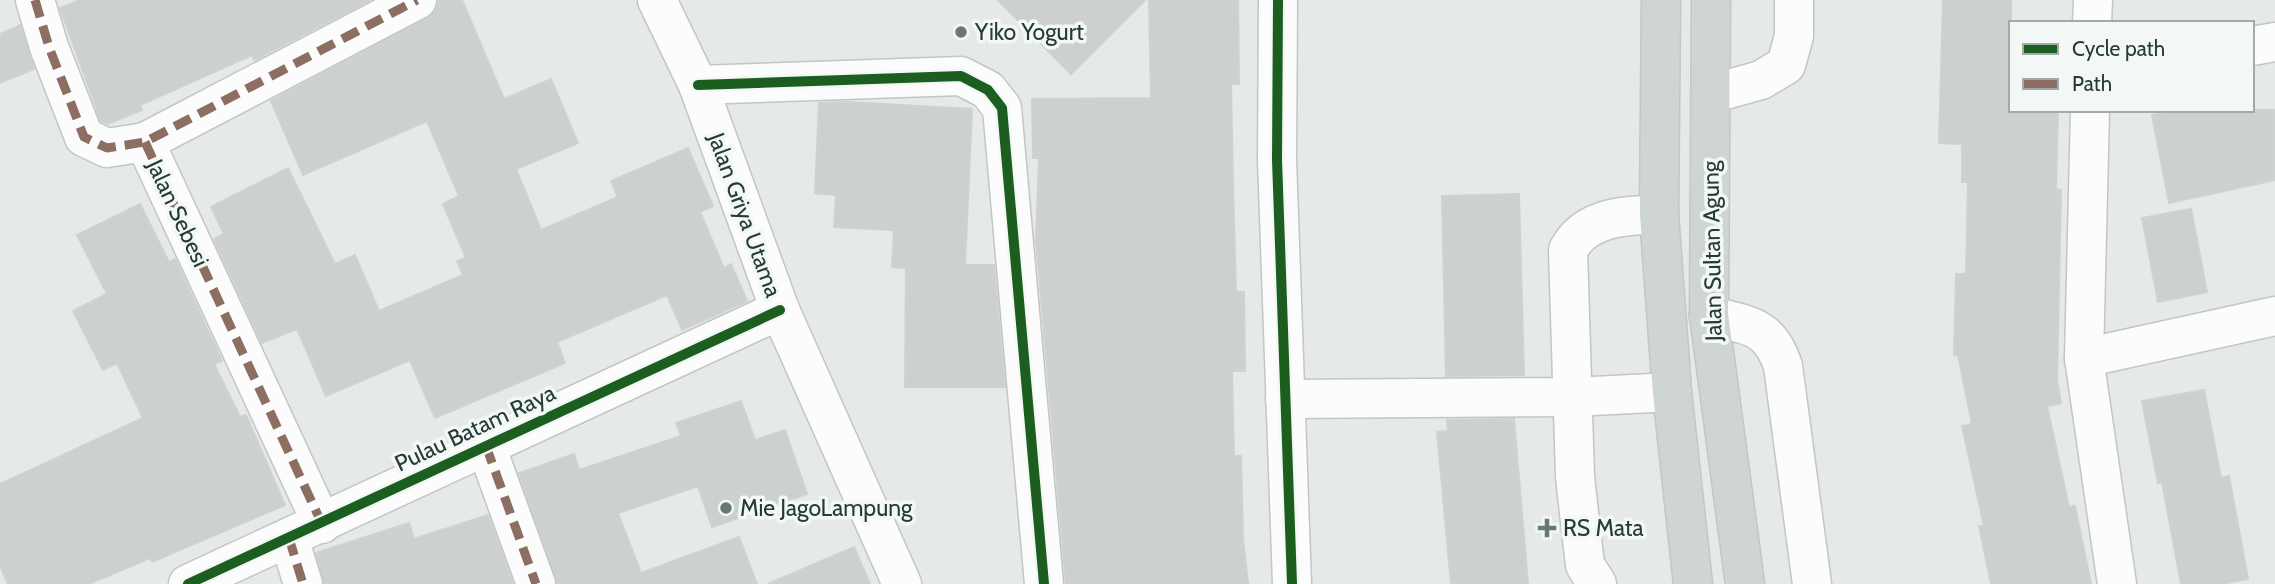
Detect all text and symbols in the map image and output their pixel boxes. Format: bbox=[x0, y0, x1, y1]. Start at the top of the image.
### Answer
place label: Yiko Yogurt bbox=[974, 18, 1084, 46]
legend bbox=[2009, 21, 2254, 112]
marker: Yiko Yogurt bbox=[953, 24, 969, 40]
text: Cycle path bbox=[2072, 36, 2165, 61]
text: Path bbox=[2072, 71, 2112, 96]
street label: Jalan Griya Utama bbox=[702, 128, 788, 301]
street label: Jalan Sebesi bbox=[141, 154, 215, 271]
street label: Jalan Sultan Agung bbox=[1696, 160, 1728, 342]
street label: Pulau Batam Raya bbox=[390, 378, 560, 478]
place label: Mie JagoLampung bbox=[740, 494, 913, 522]
marker: Mie JagoLampung bbox=[718, 500, 734, 516]
place label: RS Mata bbox=[1563, 514, 1644, 542]
marker: RS Mata bbox=[1537, 518, 1557, 538]

